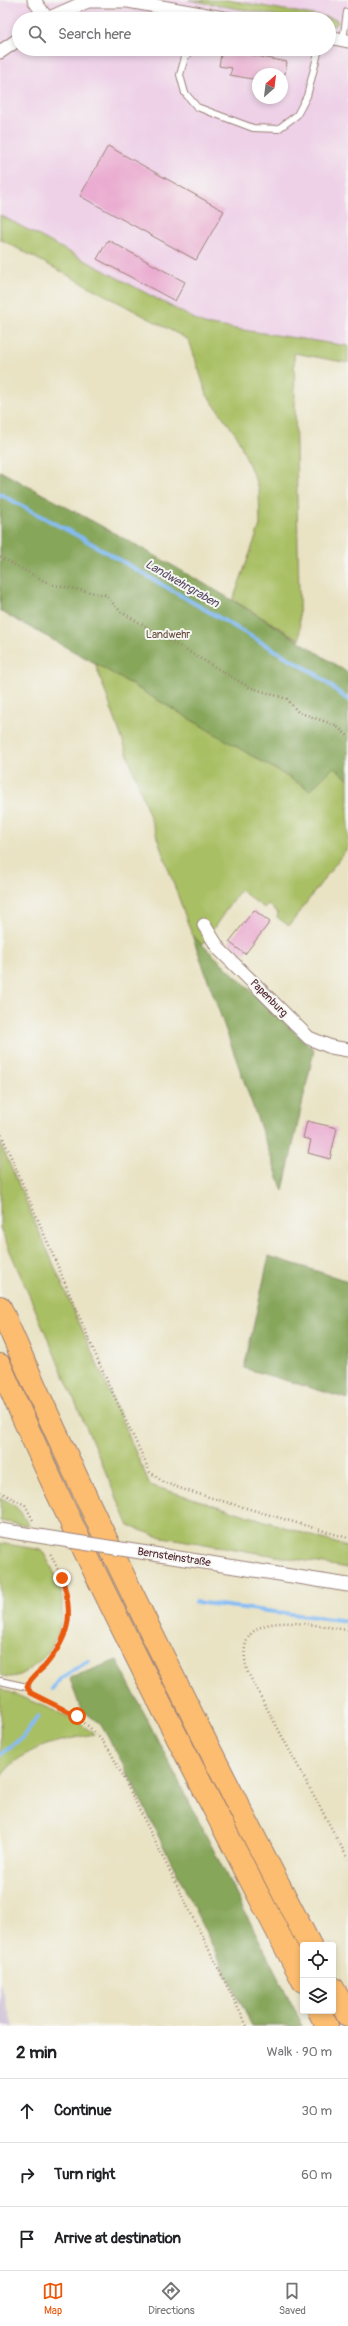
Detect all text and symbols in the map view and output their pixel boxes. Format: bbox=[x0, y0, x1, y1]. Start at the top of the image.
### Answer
search box bbox=[12, 12, 336, 56]
icon: search bbox=[26, 23, 48, 45]
text: Search here bbox=[58, 25, 131, 44]
north arrow bbox=[252, 68, 288, 104]
water label: Landwehrgraben bbox=[142, 557, 223, 612]
park label: Landwehr bbox=[146, 628, 190, 641]
street label: Papenburg bbox=[248, 977, 291, 1020]
street label: Bernsteinstraße bbox=[136, 1545, 212, 1569]
route end bbox=[53, 1569, 71, 1587]
route start bbox=[68, 1707, 86, 1725]
map controls bbox=[300, 1942, 336, 2014]
button: locate bbox=[300, 1942, 336, 1978]
button: layers bbox=[300, 1978, 336, 2014]
text: 2 min bbox=[16, 2042, 57, 2063]
text: Walk · 90 m bbox=[267, 2044, 332, 2060]
icon: ahead bbox=[16, 2100, 38, 2122]
text: Continue bbox=[54, 2101, 112, 2120]
text: 30 m bbox=[302, 2103, 332, 2119]
icon: right bbox=[16, 2164, 38, 2186]
text: Turn right bbox=[54, 2165, 115, 2184]
text: 60 m bbox=[301, 2167, 332, 2183]
icon: arrive bbox=[16, 2228, 38, 2250]
text: Arrive at destination bbox=[54, 2229, 181, 2248]
tab: Map bbox=[42, 2280, 64, 2317]
tab: Directions bbox=[148, 2280, 195, 2317]
tab: Saved bbox=[279, 2280, 306, 2317]

